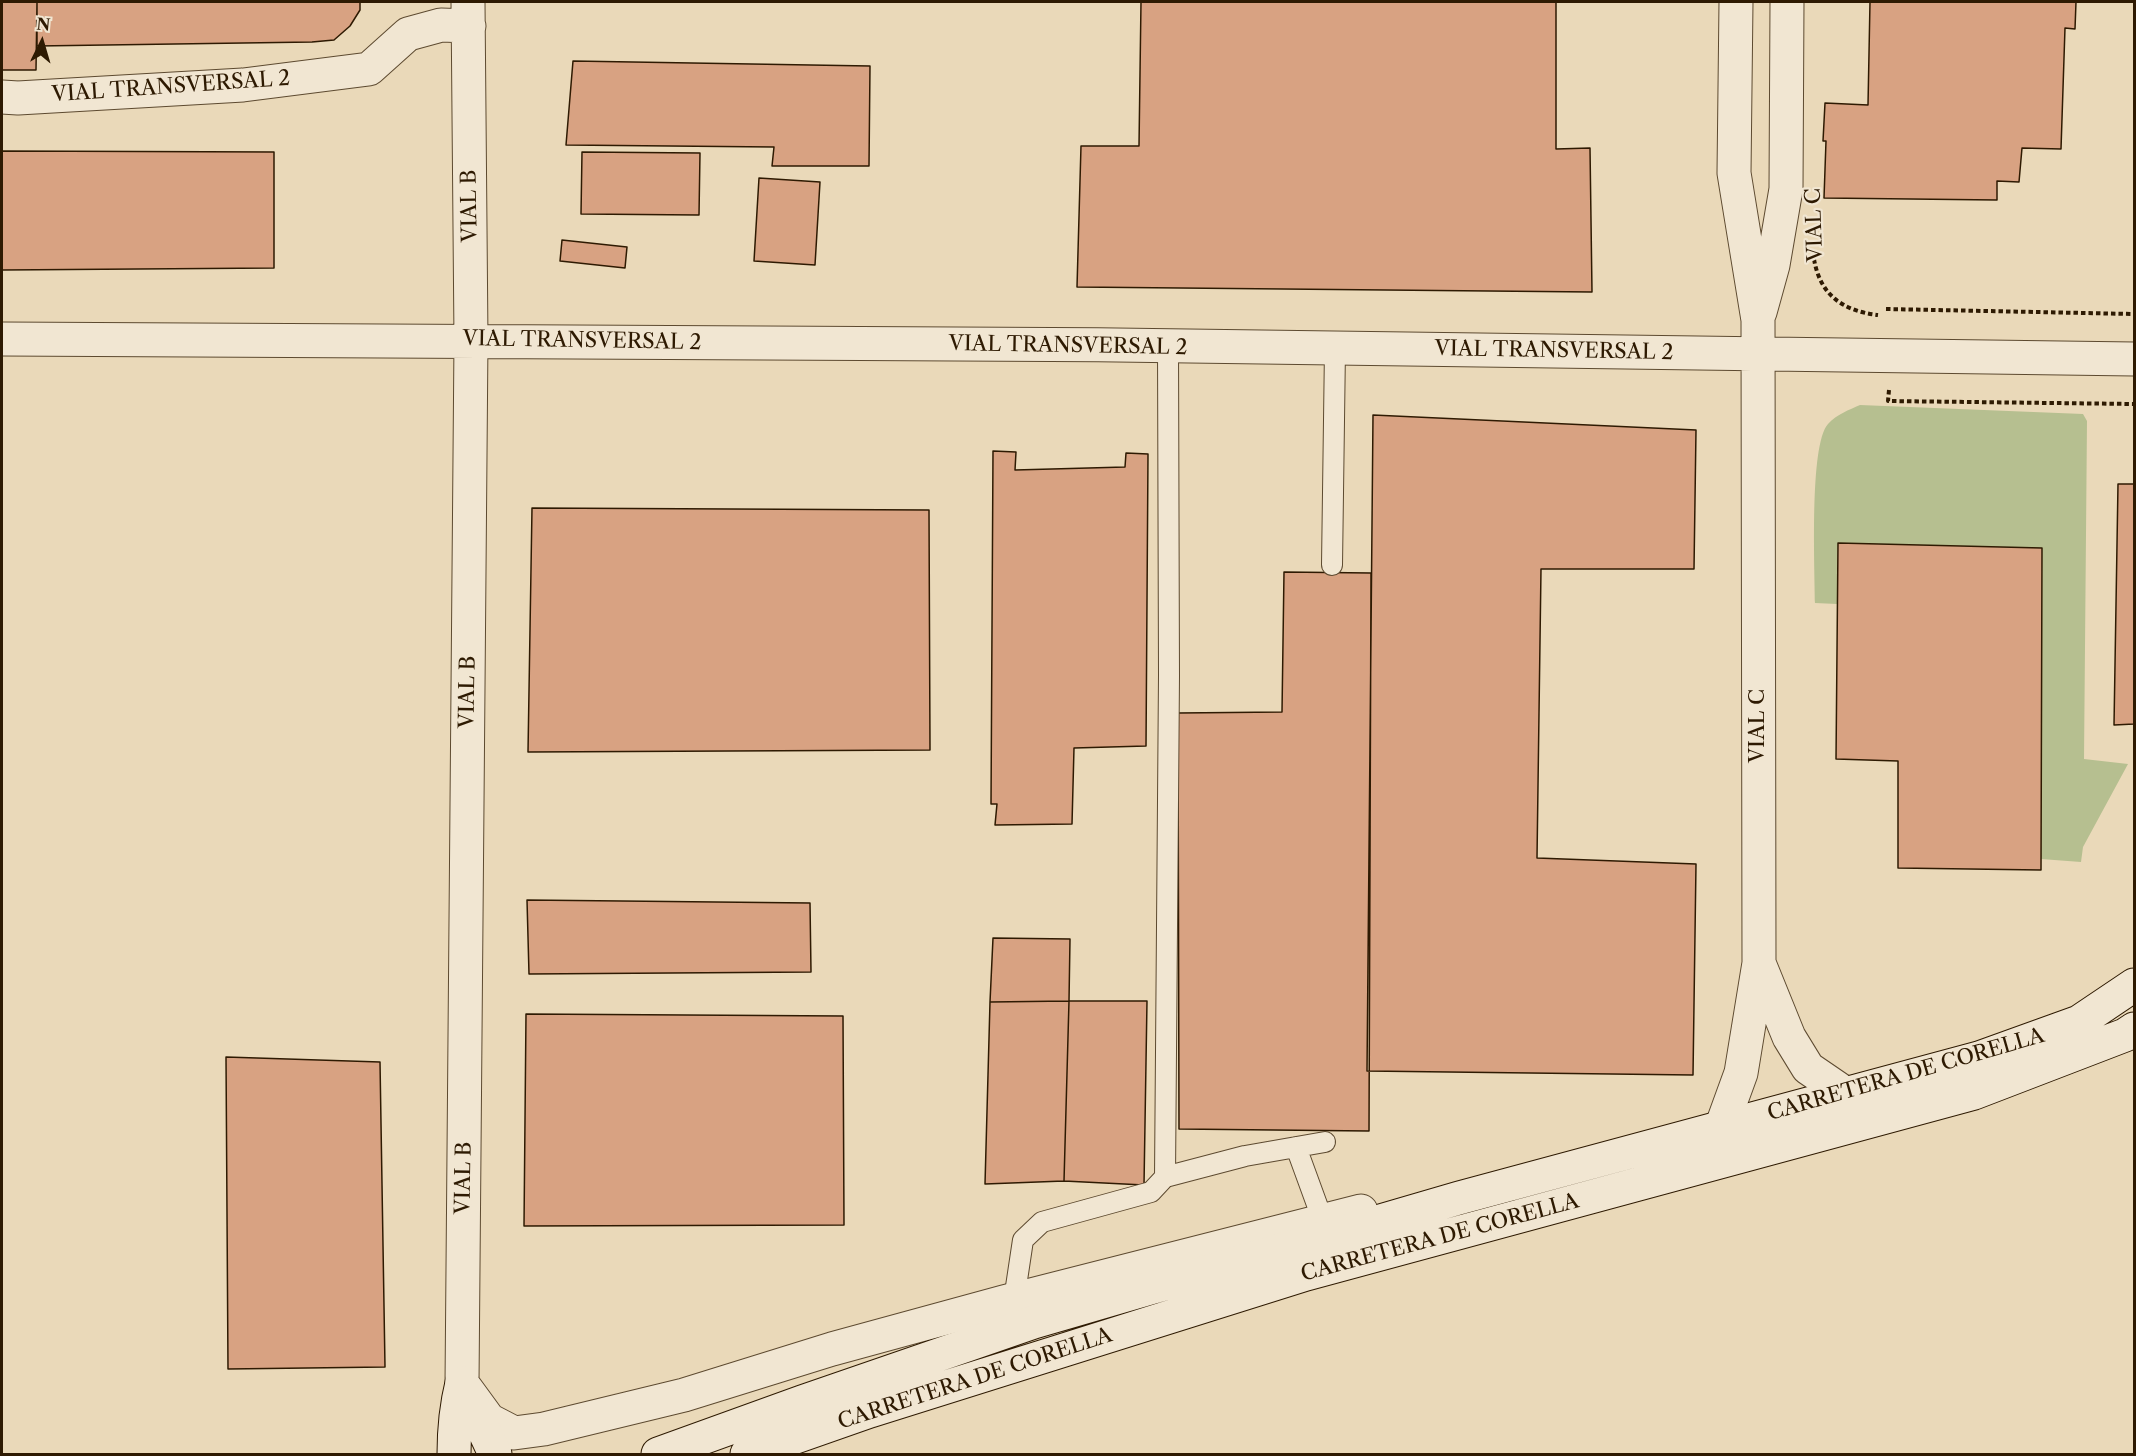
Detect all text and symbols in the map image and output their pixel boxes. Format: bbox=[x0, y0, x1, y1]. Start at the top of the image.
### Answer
north arrow bbox=[12, 12, 72, 72]
text: N bbox=[36, 14, 51, 35]
street label: VIAL TRANSVERSAL 2 bbox=[51, 66, 291, 108]
street label: VIAL B bbox=[457, 169, 483, 243]
street label: VIAL C bbox=[1801, 188, 1829, 262]
street label: VIAL TRANSVERSAL 2 bbox=[462, 326, 702, 356]
street label: VIAL TRANSVERSAL 2 bbox=[948, 331, 1188, 361]
street label: VIAL TRANSVERSAL 2 bbox=[1434, 336, 1674, 366]
street label: VIAL B bbox=[455, 655, 481, 729]
street label: VIAL C bbox=[1745, 689, 1771, 763]
street label: CARRETERA DE CORELLA bbox=[1765, 1023, 2047, 1127]
street label: VIAL B bbox=[451, 1141, 477, 1215]
street label: CARRETERA DE CORELLA bbox=[1298, 1189, 1582, 1287]
street label: CARRETERA DE CORELLA bbox=[835, 1323, 1115, 1435]

